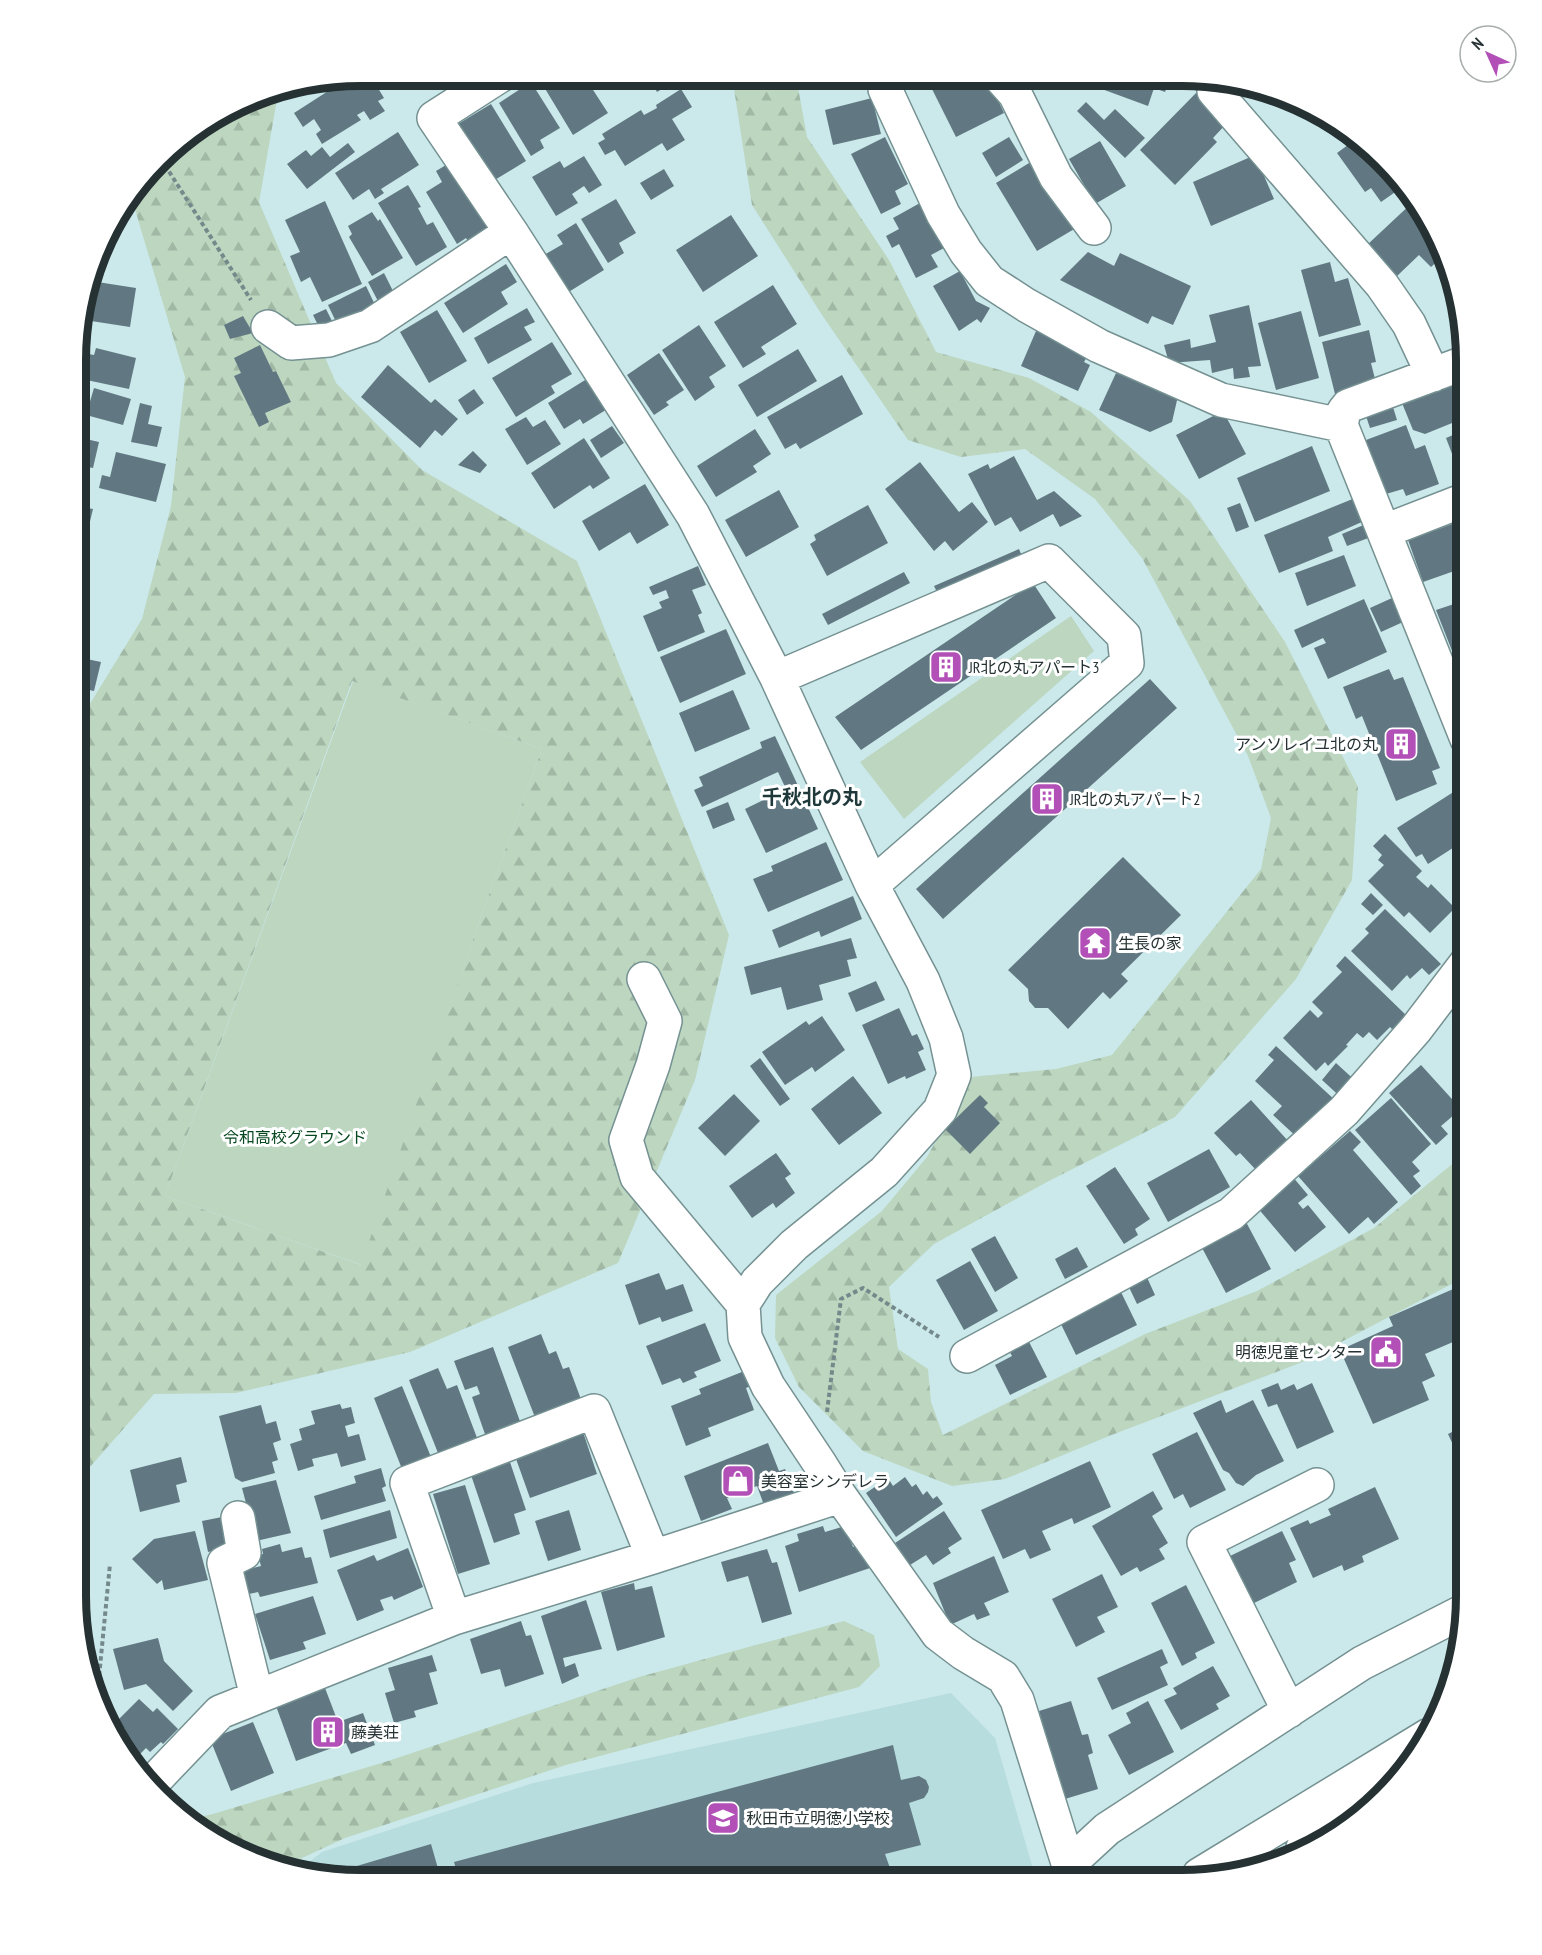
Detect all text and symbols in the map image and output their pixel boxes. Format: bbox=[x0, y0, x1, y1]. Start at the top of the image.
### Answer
north arrow bbox=[1458, 24, 1518, 84]
text: N bbox=[1467, 33, 1488, 54]
building icon: JR北の丸アパート3 bbox=[928, 649, 964, 685]
place label: JR北の丸アパート3 bbox=[968, 657, 1099, 677]
building icon: アンソレイユ北の丸 bbox=[1383, 726, 1419, 762]
place label: アンソレイユ北の丸 bbox=[1235, 734, 1378, 754]
building icon: JR北の丸アパート2 bbox=[1029, 781, 1065, 817]
district label: 千秋北の丸 bbox=[762, 784, 862, 810]
place label: JR北の丸アパート2 bbox=[1069, 789, 1200, 809]
temple icon: 生長の家 bbox=[1077, 925, 1113, 961]
place label: 生長の家 bbox=[1118, 933, 1182, 953]
park label: 令和高校グラウンド bbox=[223, 1127, 367, 1147]
public building icon: 明徳児童センター bbox=[1368, 1334, 1404, 1370]
place label: 明徳児童センター bbox=[1235, 1342, 1363, 1362]
shop icon: 美容室シンデレラ bbox=[720, 1463, 756, 1499]
place label: 美容室シンデレラ bbox=[761, 1471, 889, 1491]
building icon: 藤美荘 bbox=[310, 1714, 346, 1750]
place label: 藤美荘 bbox=[351, 1722, 399, 1742]
school or university icon: 秋田市立明徳小学校 bbox=[705, 1800, 741, 1836]
place label: 秋田市立明徳小学校 bbox=[746, 1808, 890, 1828]

